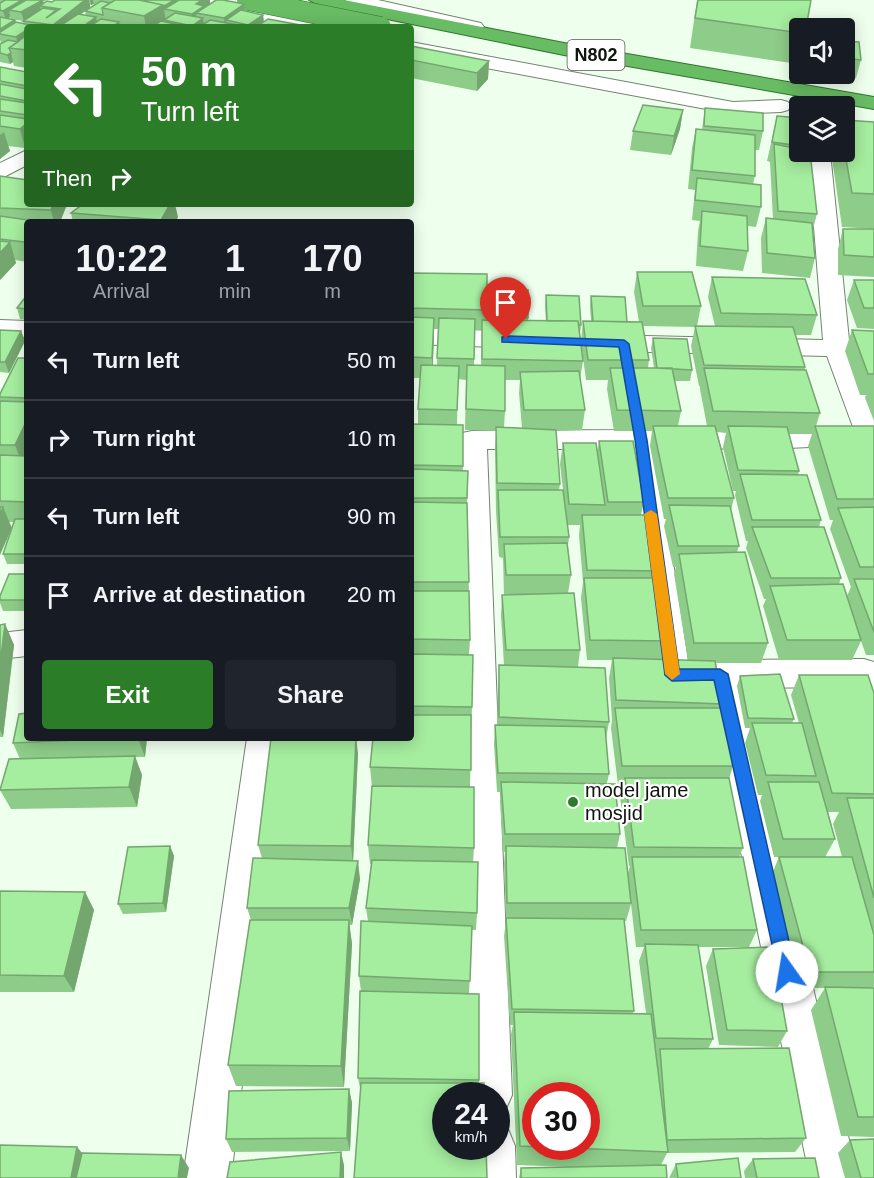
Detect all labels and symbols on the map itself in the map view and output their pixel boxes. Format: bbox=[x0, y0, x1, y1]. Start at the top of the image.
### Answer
road number: N802 bbox=[568, 40, 624, 70]
pin bbox=[480, 277, 531, 339]
place label: model jame mosjid bbox=[585, 779, 688, 824]
marker: model jame mosjid bbox=[566, 795, 580, 809]
position arrow bbox=[755, 940, 819, 1004]
speed limit sign: 30 bbox=[522, 1082, 600, 1160]

